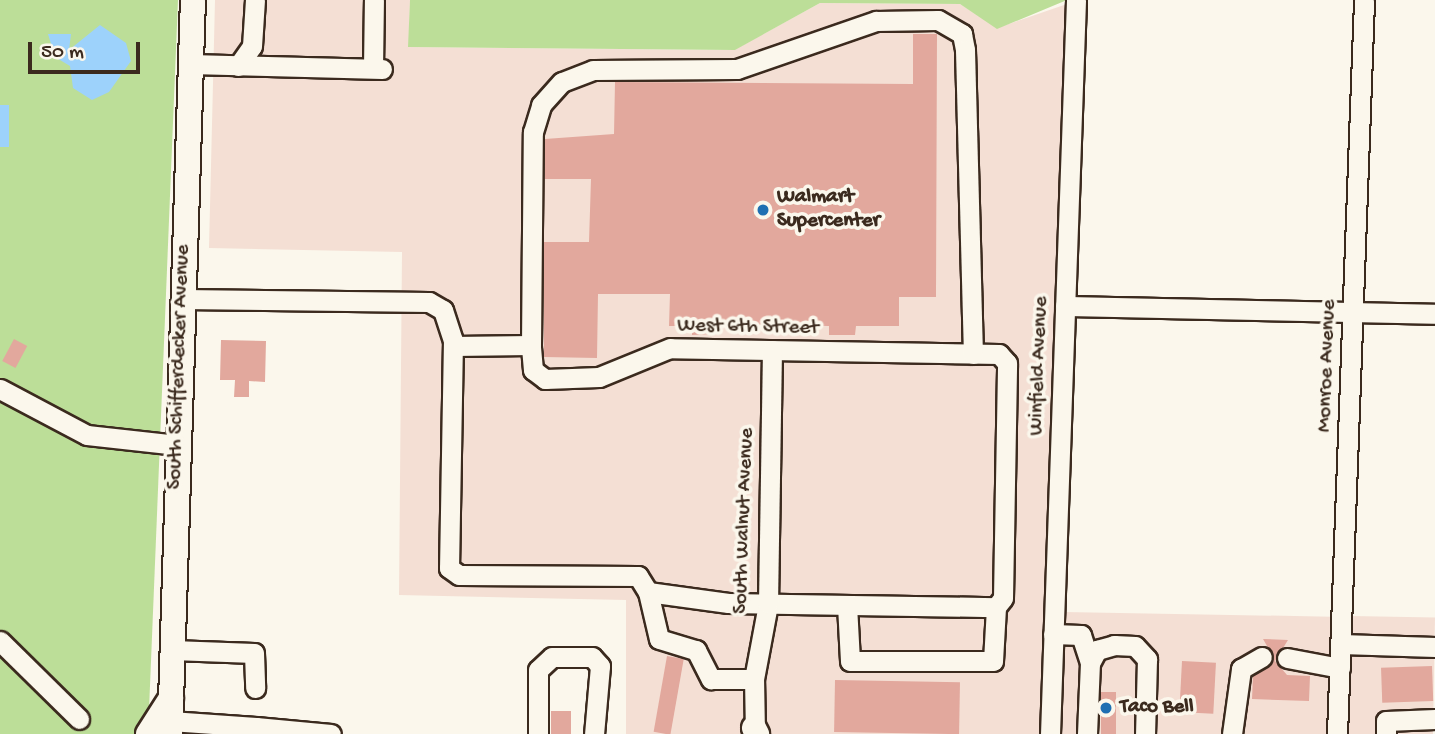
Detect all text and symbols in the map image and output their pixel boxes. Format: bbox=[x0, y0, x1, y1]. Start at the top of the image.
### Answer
scale bar bbox=[32, 28, 144, 72]
text: 50 m bbox=[41, 41, 84, 66]
place label: Walmart Supercenter bbox=[777, 185, 880, 235]
marker: Walmart Supercenter bbox=[755, 202, 771, 218]
street label: South Schifferdecker Avenue bbox=[163, 244, 197, 490]
street label: Winfield Avenue bbox=[1025, 296, 1055, 436]
street label: Monroe Avenue bbox=[1313, 299, 1343, 433]
street label: West 6th Street bbox=[677, 314, 819, 342]
street label: South Walnut Avenue bbox=[729, 428, 761, 614]
place label: Taco Bell bbox=[1120, 695, 1194, 721]
marker: Taco Bell bbox=[1098, 700, 1114, 716]

